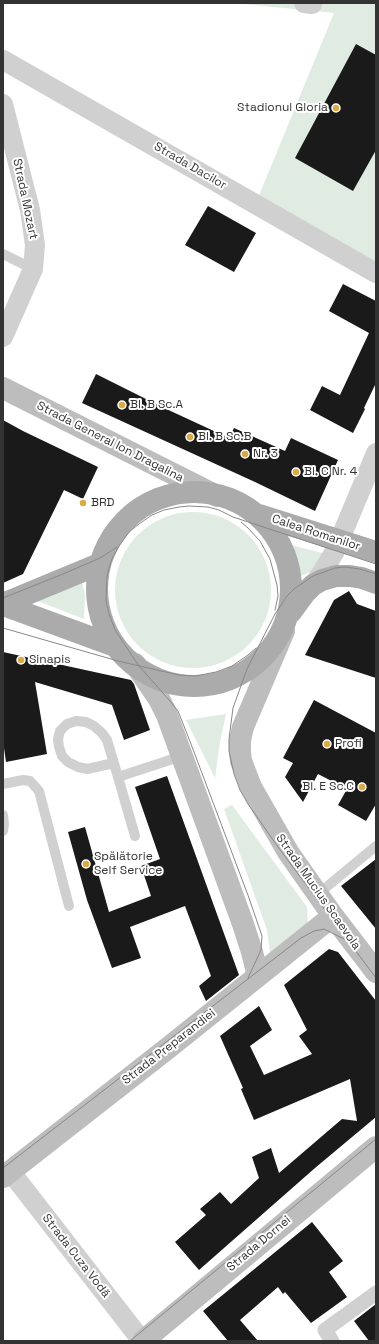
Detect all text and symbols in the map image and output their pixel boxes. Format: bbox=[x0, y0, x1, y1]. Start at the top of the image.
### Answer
place label: Stadionul Gloria bbox=[237, 101, 328, 115]
marker: Stadionul Gloria bbox=[331, 103, 341, 113]
street label: Strada Dacilor bbox=[151, 139, 229, 193]
street label: Strada Mozart bbox=[9, 157, 41, 241]
place label: Bl. B Sc.A bbox=[130, 398, 183, 412]
street label: Strada General Ion Dragalina bbox=[34, 399, 186, 485]
marker: Bl. B Sc.A bbox=[117, 400, 127, 410]
place label: Bl. B Sc.B bbox=[198, 430, 251, 444]
marker: Bl. B Sc.B bbox=[185, 432, 195, 442]
place label: Nr. 3 bbox=[253, 447, 278, 461]
marker: Nr. 3 bbox=[240, 449, 250, 459]
place label: Bl. C Nr. 4 bbox=[304, 465, 357, 479]
marker: Bl. C Nr. 4 bbox=[291, 467, 301, 477]
place label: BRD bbox=[91, 496, 114, 510]
marker: BRD bbox=[78, 498, 88, 508]
street label: Calea Romanilor bbox=[270, 512, 362, 554]
place label: Sinapis bbox=[29, 653, 71, 667]
marker: Sinapis bbox=[16, 655, 26, 665]
place label: Profi bbox=[335, 737, 362, 751]
marker: Profi bbox=[322, 739, 332, 749]
place label: Bl. E Sc.C bbox=[302, 780, 354, 794]
marker: Bl. E Sc.C bbox=[357, 782, 367, 792]
street label: Strada Mucius Scaevola bbox=[273, 831, 363, 953]
place label: Spălătorie Self Service bbox=[94, 850, 162, 878]
marker: Spălătorie Self Service bbox=[81, 859, 91, 869]
street label: Strada Preparandiei bbox=[120, 1006, 218, 1088]
street label: Strada Cuza Vodă bbox=[39, 1211, 113, 1301]
street label: Strada Dornei bbox=[224, 1213, 294, 1275]

